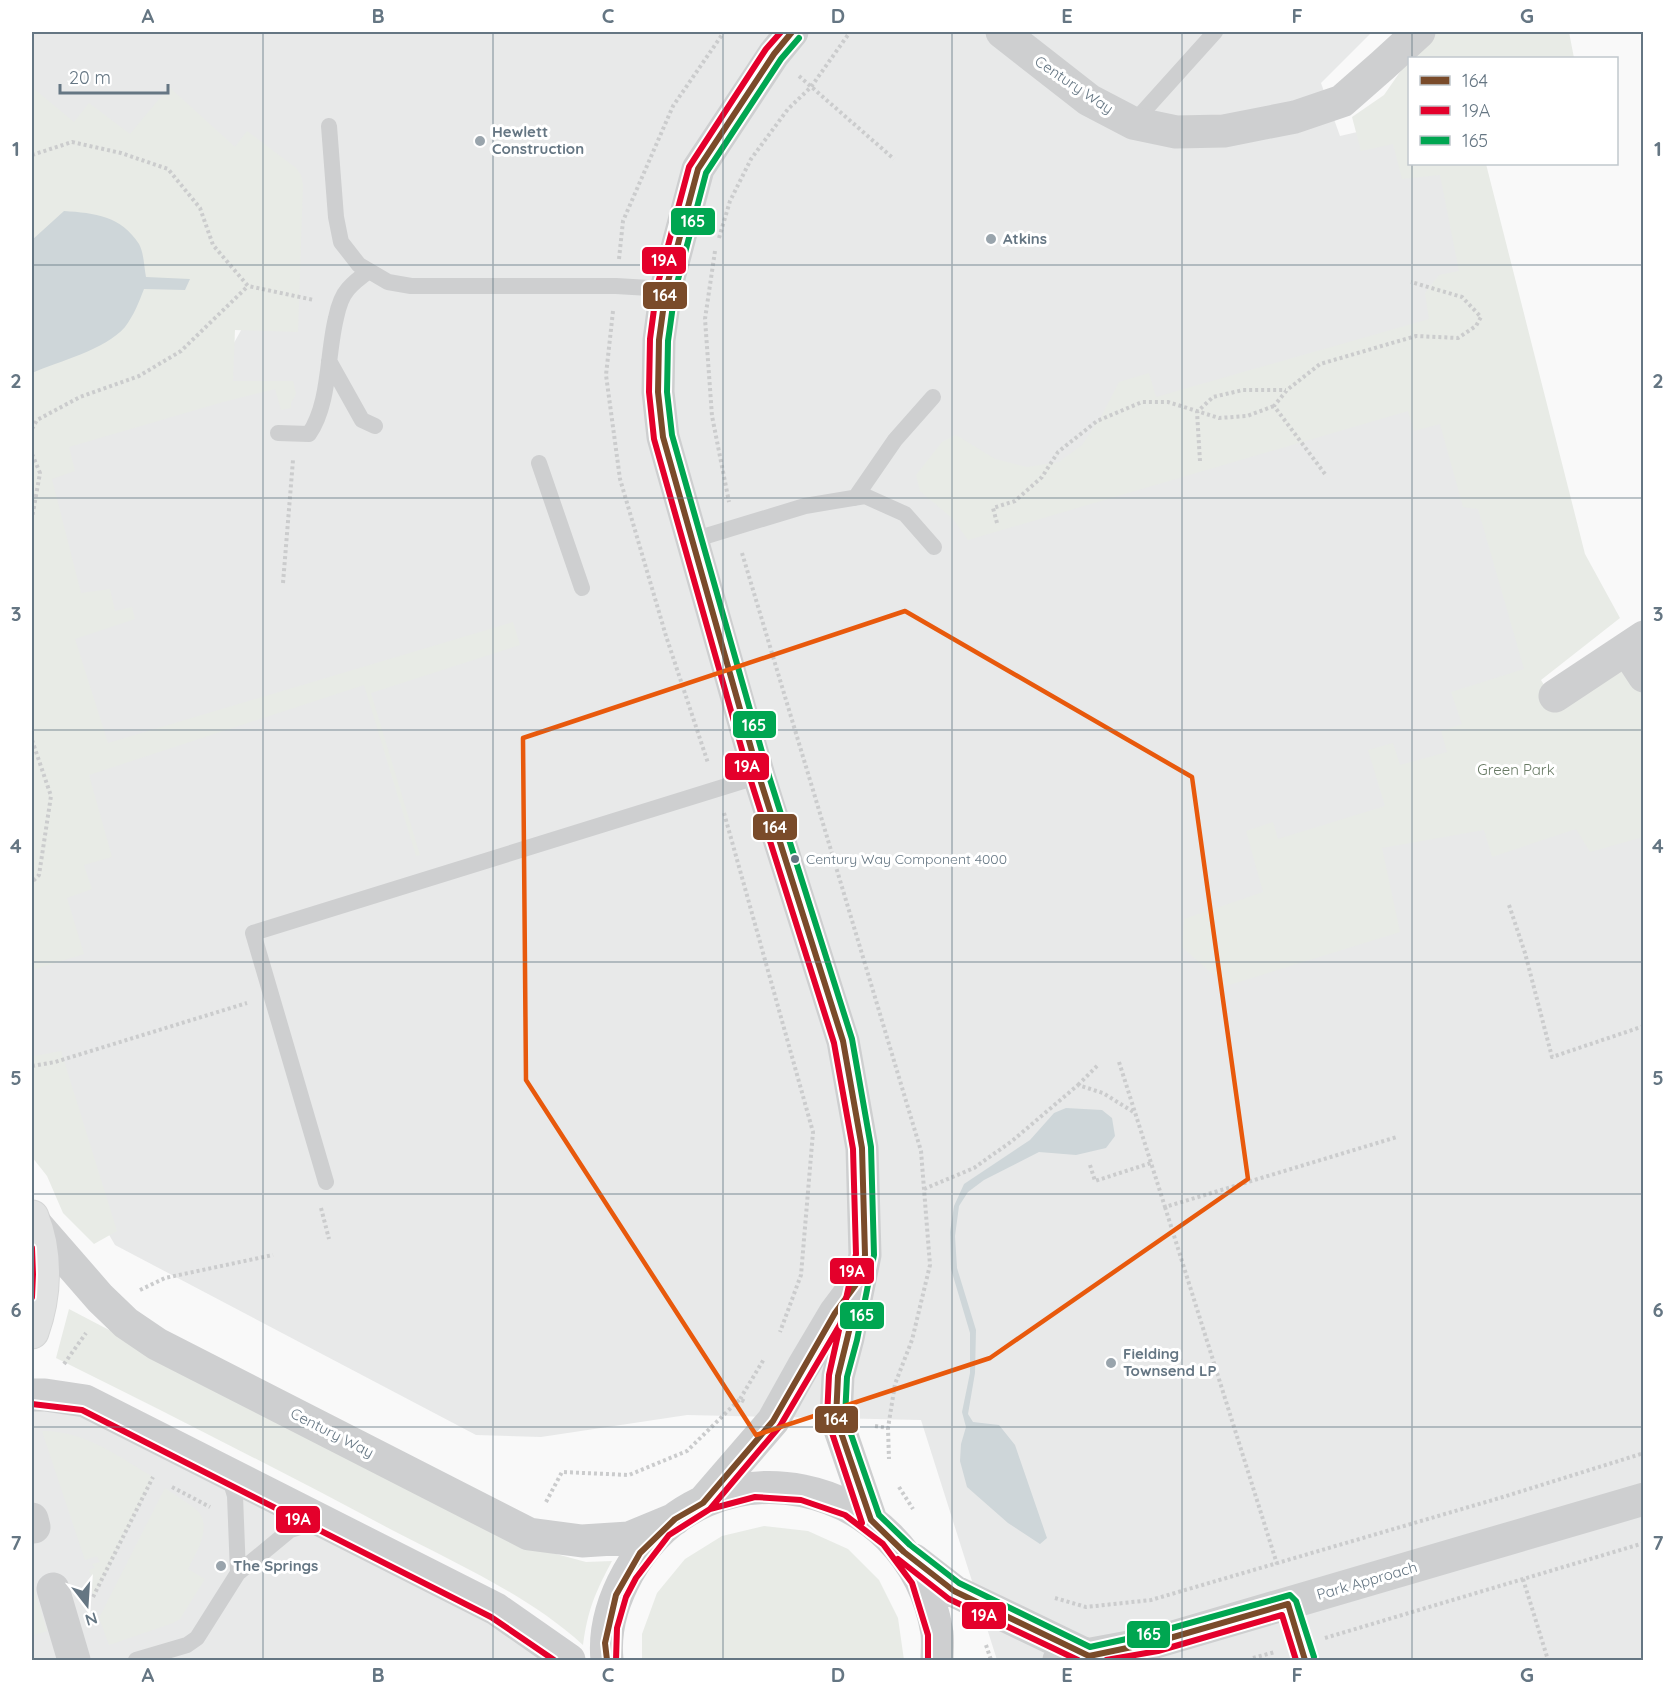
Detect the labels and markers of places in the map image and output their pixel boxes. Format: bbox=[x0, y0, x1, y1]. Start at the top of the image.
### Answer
place label: Hewlett Construction bbox=[492, 122, 584, 158]
marker: Hewlett Construction bbox=[473, 134, 487, 148]
place label: Atkins bbox=[1003, 229, 1047, 248]
marker: Atkins bbox=[984, 232, 998, 246]
place label: Century Way Component 4000 bbox=[806, 850, 1007, 868]
marker: Century Way Component 4000 bbox=[789, 853, 801, 865]
place label: Fielding Townsend LP bbox=[1123, 1344, 1217, 1380]
marker: Fielding Townsend LP bbox=[1104, 1356, 1118, 1370]
place label: The Springs bbox=[233, 1556, 318, 1575]
marker: The Springs bbox=[214, 1559, 228, 1573]

